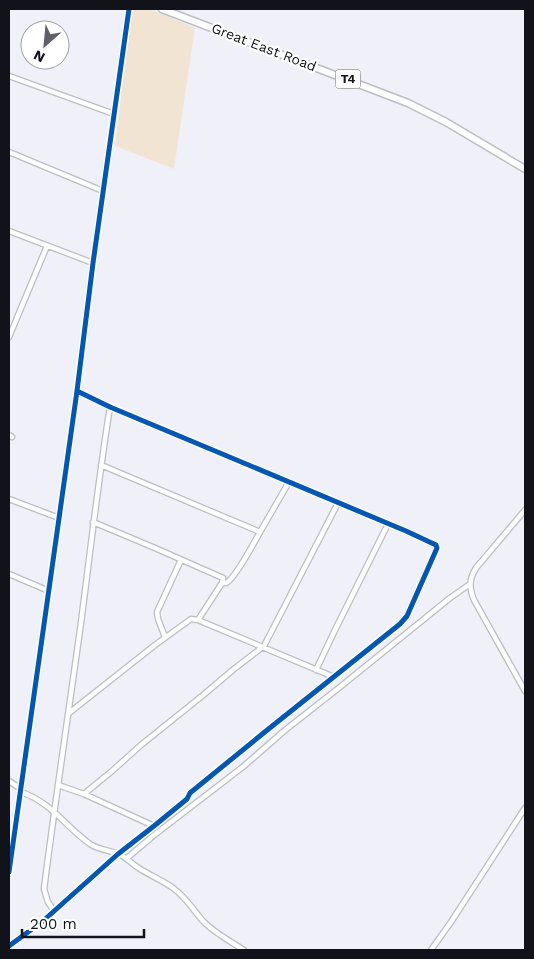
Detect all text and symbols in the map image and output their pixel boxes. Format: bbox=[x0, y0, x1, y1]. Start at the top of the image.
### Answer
north arrow bbox=[20, 20, 70, 70]
street label: Great East Road bbox=[209, 20, 319, 74]
text: N bbox=[31, 47, 47, 66]
road number: T4 bbox=[336, 70, 360, 88]
scale bar bbox=[22, 906, 145, 938]
text: 200 m bbox=[30, 915, 77, 933]

